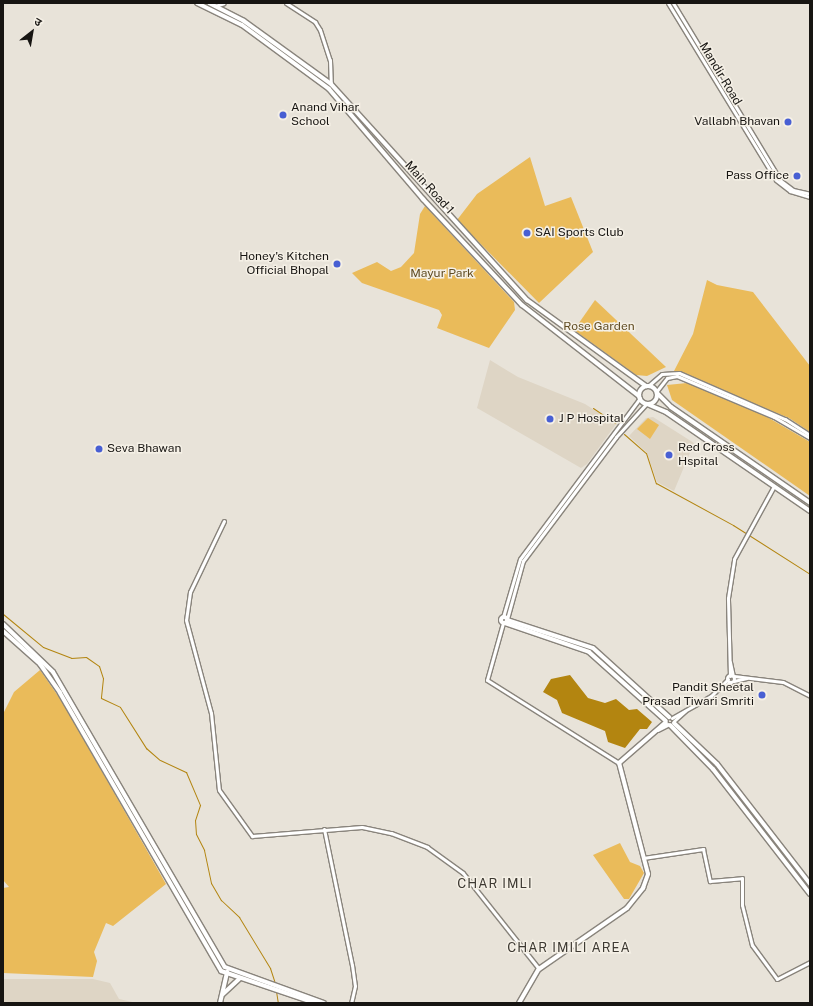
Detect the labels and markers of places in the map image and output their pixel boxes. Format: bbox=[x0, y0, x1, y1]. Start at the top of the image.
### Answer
place label: Anand Vihar School bbox=[291, 101, 359, 129]
marker: Anand Vihar School bbox=[278, 110, 288, 120]
place label: Vallabh Bhavan bbox=[694, 115, 780, 129]
marker: Vallabh Bhavan bbox=[783, 117, 793, 127]
place label: Pass Office bbox=[726, 169, 789, 183]
marker: Pass Office bbox=[792, 171, 802, 181]
place label: SAI Sports Club bbox=[535, 226, 624, 240]
marker: SAI Sports Club bbox=[522, 228, 532, 238]
place label: Honey's Kitchen Official Bhopal bbox=[239, 250, 329, 278]
marker: Honey's Kitchen Official Bhopal bbox=[332, 259, 342, 269]
place label: J P Hospital bbox=[559, 412, 624, 426]
marker: J P Hospital bbox=[544, 413, 556, 425]
place label: Red Cross Hspital bbox=[678, 441, 735, 469]
place label: Seva Bhawan bbox=[107, 442, 181, 456]
marker: Seva Bhawan bbox=[94, 444, 104, 454]
marker: Red Cross Hspital bbox=[663, 449, 675, 461]
place label: Pandit Sheetal Prasad Tiwari Smriti bbox=[642, 681, 754, 709]
marker: Pandit Sheetal Prasad Tiwari Smriti bbox=[757, 690, 767, 700]

